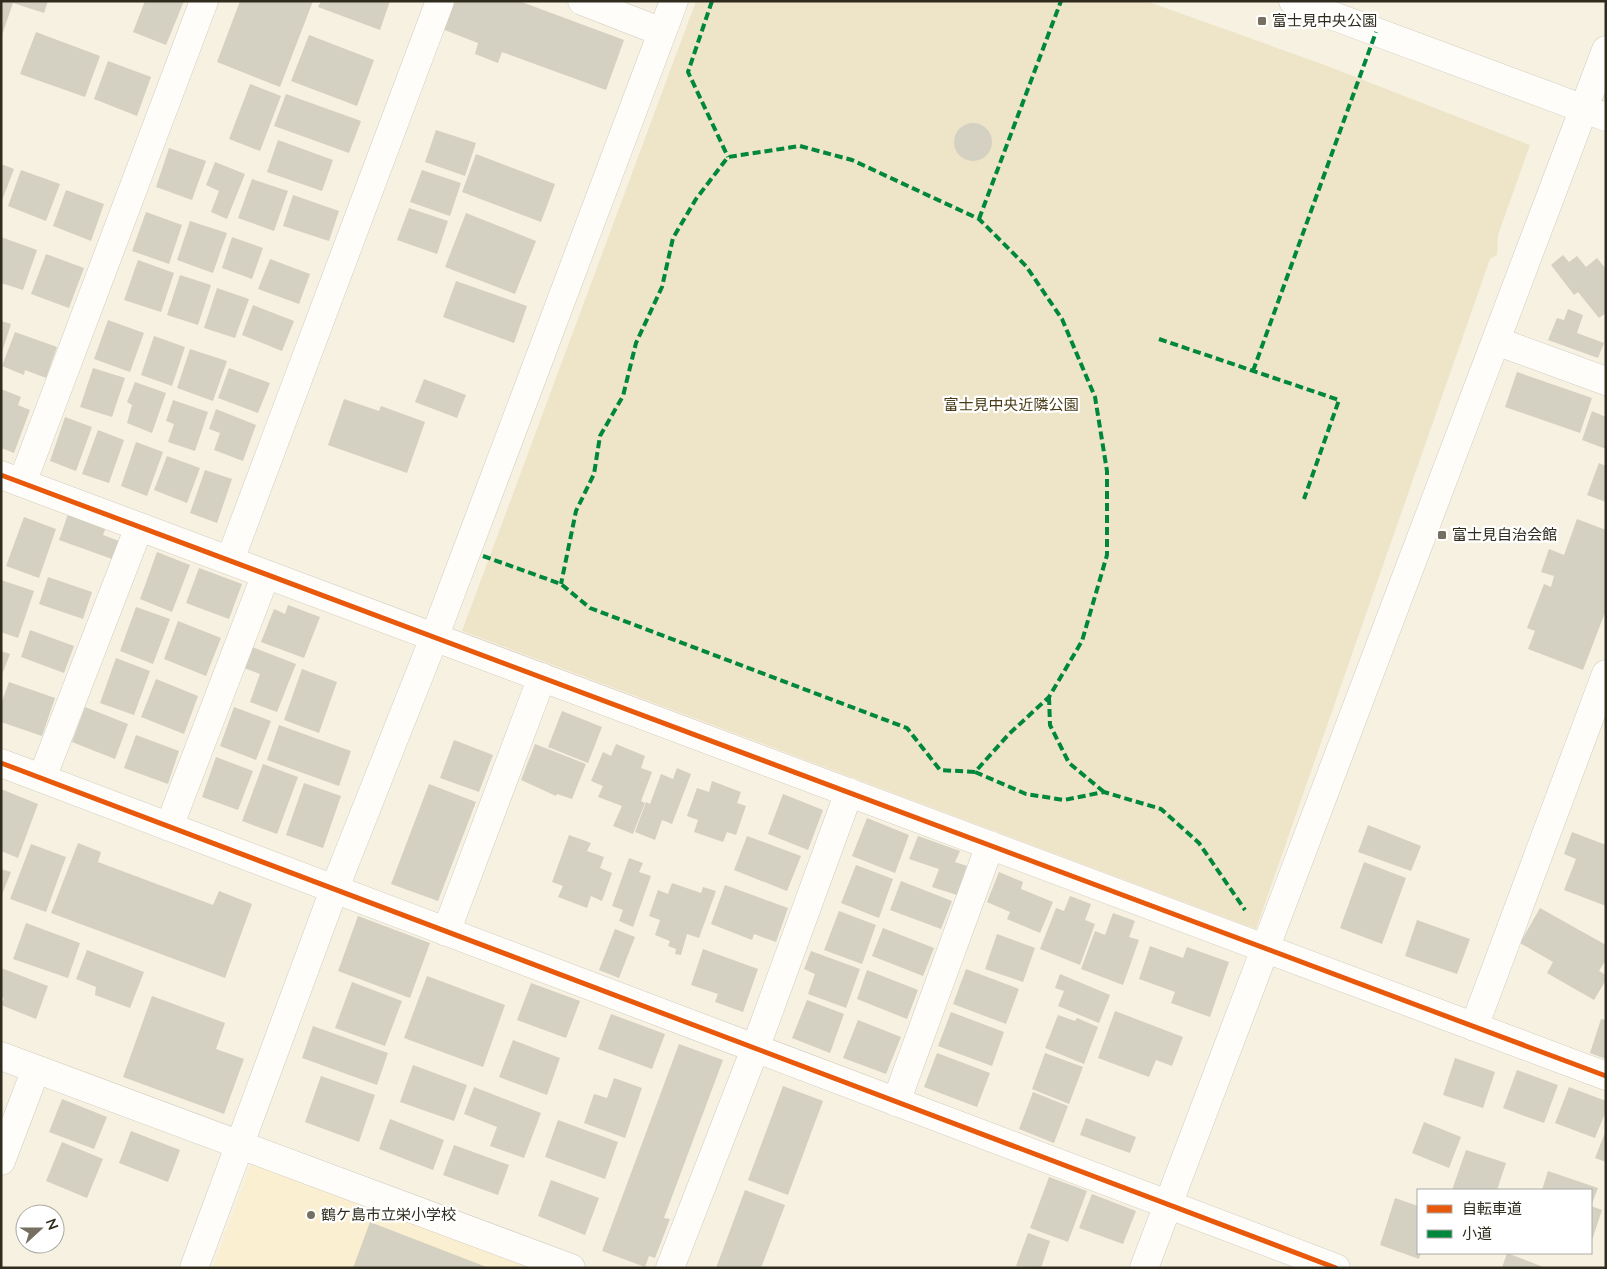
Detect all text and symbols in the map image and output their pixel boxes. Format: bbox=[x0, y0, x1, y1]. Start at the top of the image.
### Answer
place label: 富士見中央公園 bbox=[1272, 11, 1377, 29]
marker: 富士見中央公園 bbox=[1256, 15, 1268, 27]
park label: 富士見中央近隣公園 bbox=[943, 395, 1079, 413]
place label: 富士見自治会館 bbox=[1452, 525, 1557, 543]
marker: 富士見自治会館 bbox=[1436, 529, 1448, 541]
legend bbox=[1417, 1189, 1592, 1254]
text: 自転車道 bbox=[1462, 1199, 1522, 1217]
north arrow bbox=[15, 1204, 65, 1254]
place label: 鶴ケ島市立栄小学校 bbox=[321, 1205, 456, 1223]
marker: 鶴ケ島市立栄小学校 bbox=[305, 1209, 317, 1221]
text: N bbox=[43, 1216, 62, 1232]
text: 小道 bbox=[1462, 1224, 1492, 1242]

